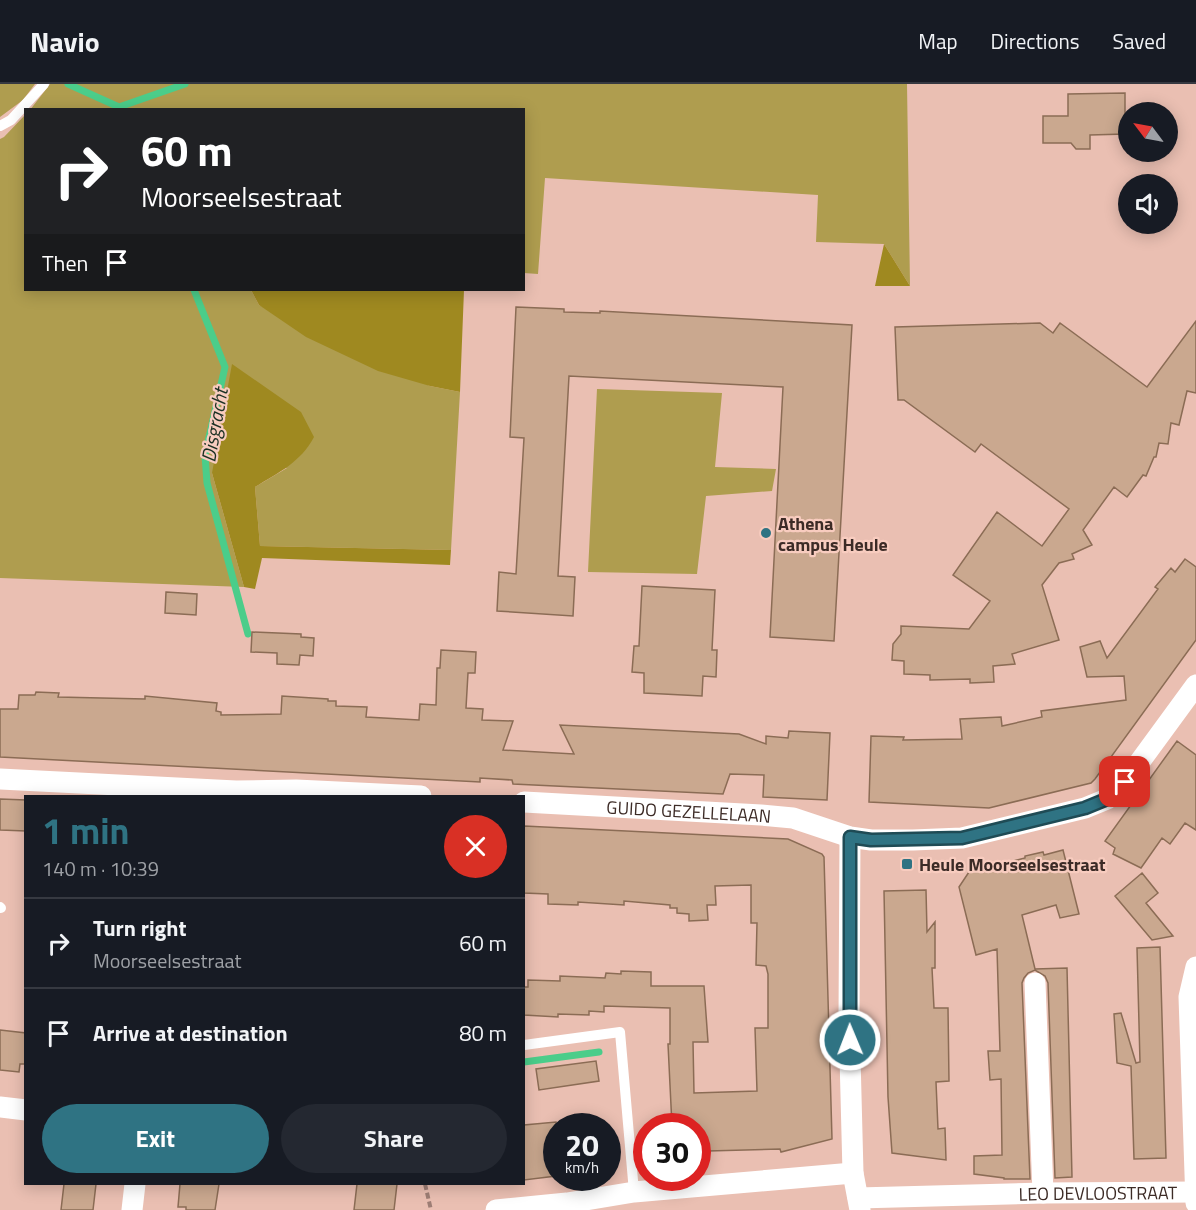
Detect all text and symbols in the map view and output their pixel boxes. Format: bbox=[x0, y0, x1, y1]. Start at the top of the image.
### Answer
text: Navio bbox=[30, 20, 100, 63]
text: Map bbox=[918, 25, 958, 57]
text: Directions bbox=[991, 25, 1080, 57]
text: Saved bbox=[1113, 25, 1166, 57]
north arrow bbox=[1118, 102, 1178, 162]
map controls bbox=[1118, 102, 1178, 234]
text: 60 m bbox=[141, 118, 233, 182]
icon: right bbox=[42, 132, 120, 210]
button: sound bbox=[1118, 174, 1178, 234]
text: Moorseelsestraat bbox=[141, 176, 342, 217]
text: Then bbox=[42, 246, 88, 280]
icon: arrive bbox=[100, 246, 133, 279]
water label: Disgracht bbox=[192, 383, 236, 464]
place label: Athena campus Heule bbox=[778, 510, 888, 558]
marker: Athena campus Heule bbox=[759, 526, 773, 540]
pin bbox=[1099, 756, 1150, 807]
icon: arrive bbox=[1108, 765, 1141, 798]
street label: GUIDO GEZELLELAAN bbox=[606, 793, 772, 829]
text: 1 min bbox=[42, 803, 129, 858]
button: close bbox=[444, 815, 507, 878]
place label: Heule Moorseelsestraat bbox=[919, 851, 1106, 878]
text: 140 m · 10:39 bbox=[42, 853, 159, 884]
marker: Heule Moorseelsestraat bbox=[900, 857, 914, 871]
text: Turn right bbox=[93, 911, 187, 945]
text: 60 m bbox=[459, 926, 507, 960]
icon: right bbox=[42, 927, 75, 960]
text: Moorseelsestraat bbox=[93, 945, 242, 976]
position arrow bbox=[818, 1008, 882, 1072]
text: Arrive at destination bbox=[93, 1016, 288, 1050]
text: 80 m bbox=[459, 1016, 507, 1050]
icon: arrive bbox=[42, 1017, 75, 1050]
button: Exit bbox=[42, 1104, 269, 1173]
button: Share bbox=[281, 1104, 507, 1173]
speed limit sign: 30 bbox=[633, 1113, 711, 1191]
text: 20 bbox=[565, 1122, 599, 1168]
text: km/h bbox=[565, 1156, 599, 1179]
street label: LEO DEVLOOSTRAAT bbox=[1018, 1179, 1178, 1207]

